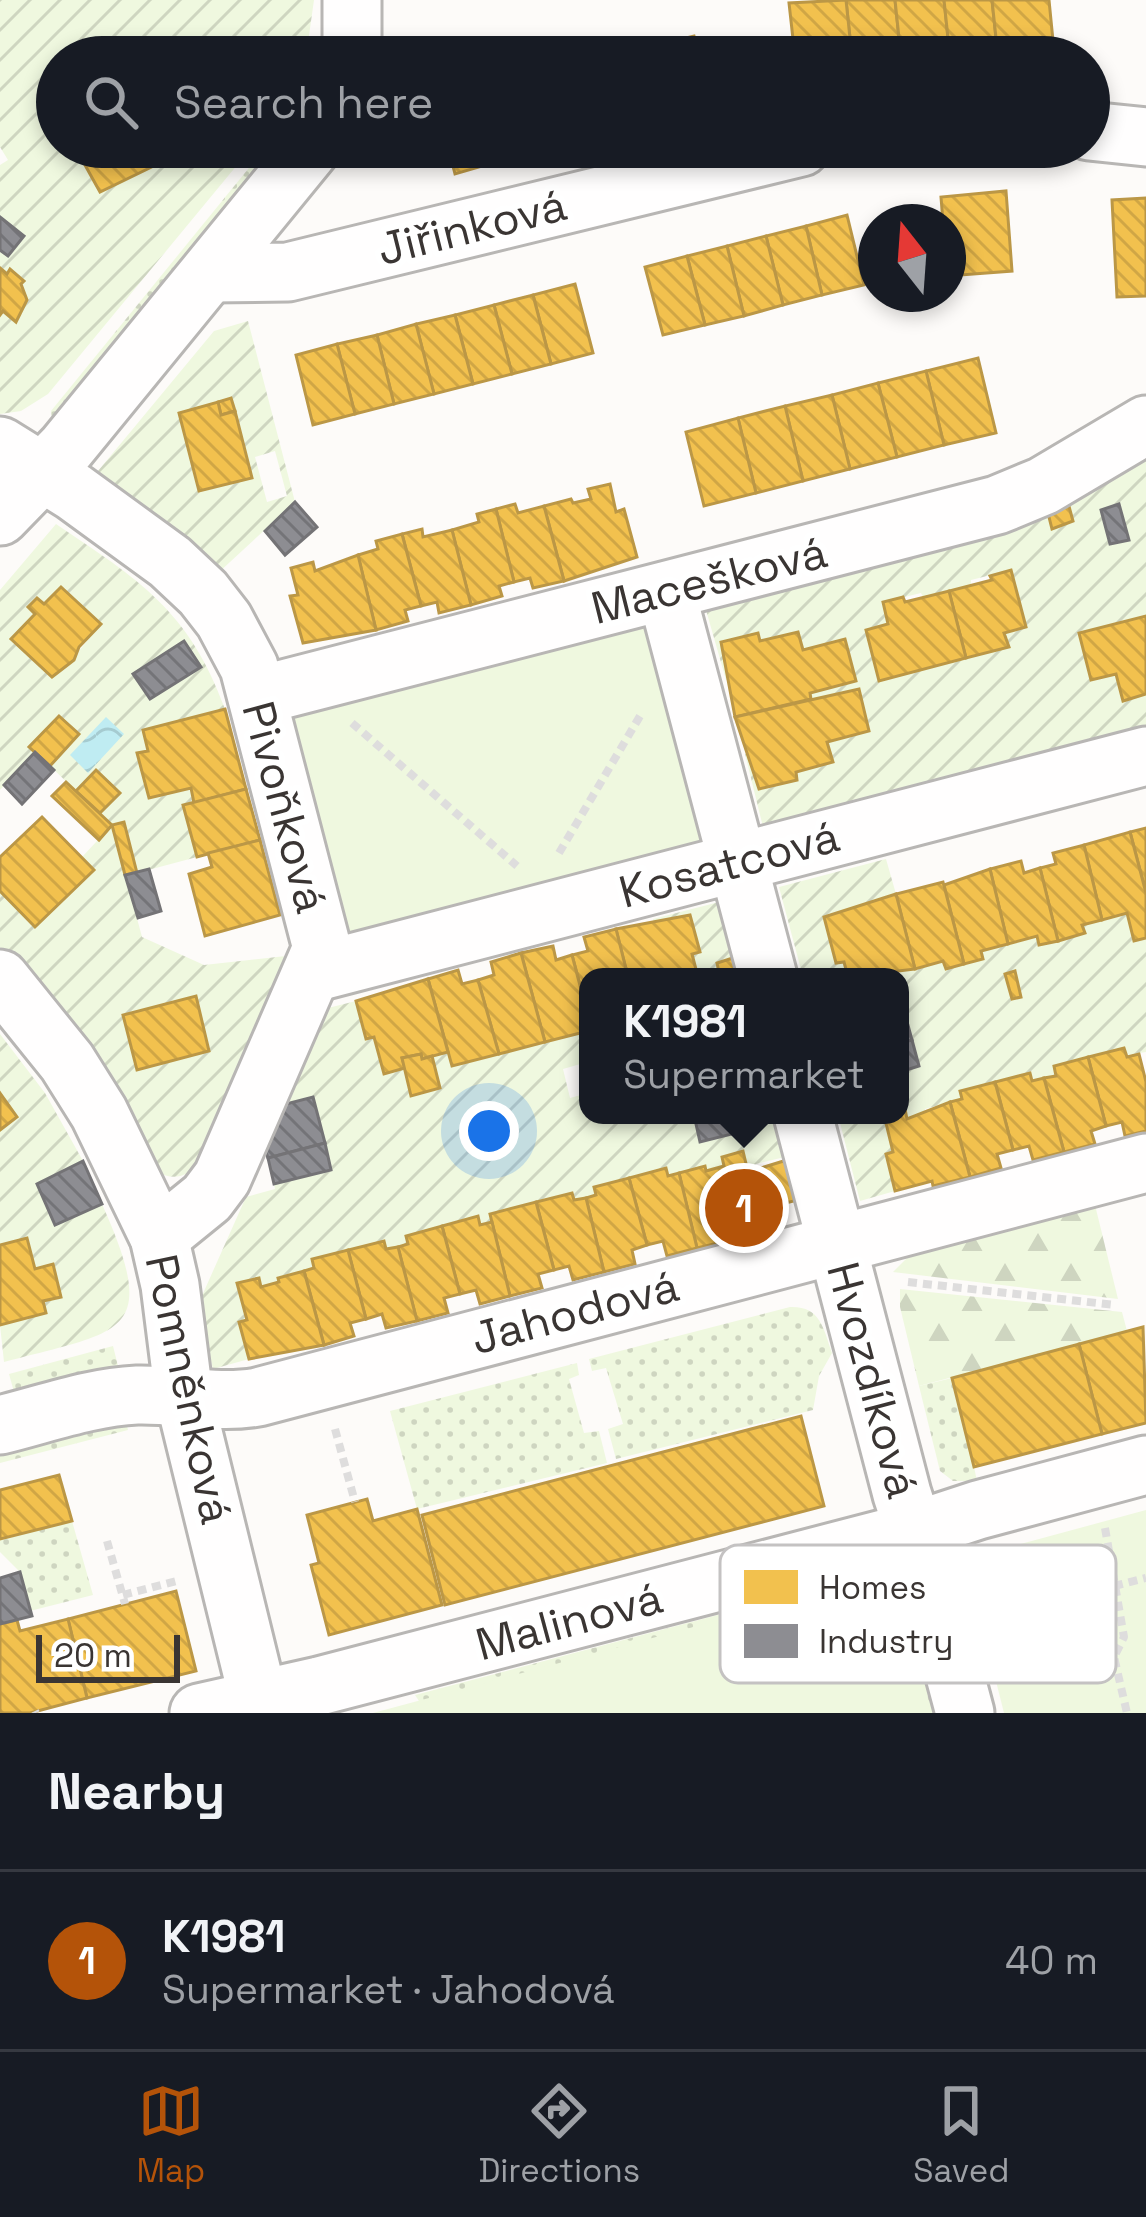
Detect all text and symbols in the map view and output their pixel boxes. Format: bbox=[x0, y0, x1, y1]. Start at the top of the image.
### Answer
search box bbox=[36, 36, 1110, 168]
icon: search bbox=[78, 69, 144, 135]
text: Search here bbox=[174, 74, 433, 131]
street label: Jiřinková bbox=[372, 176, 572, 278]
north arrow bbox=[858, 204, 966, 312]
street label: Macešková bbox=[585, 523, 833, 637]
street label: Pivoňková bbox=[229, 695, 341, 919]
street label: Kosatcová bbox=[613, 807, 845, 921]
popup bbox=[579, 968, 909, 1124]
text: K1981 bbox=[623, 993, 747, 1050]
text: Supermarket bbox=[623, 1050, 865, 1099]
your location bbox=[459, 1101, 519, 1161]
pin: 1 bbox=[705, 1163, 783, 1253]
street label: Pomněnková bbox=[133, 1249, 245, 1529]
street label: Hvozdíková bbox=[814, 1256, 932, 1504]
street label: Jahodová bbox=[465, 1257, 685, 1367]
legend bbox=[720, 1545, 1116, 1683]
text: Homes bbox=[819, 1567, 926, 1609]
street label: Malinová bbox=[469, 1569, 669, 1673]
text: Industry bbox=[819, 1621, 954, 1663]
scale bar bbox=[36, 1629, 180, 1682]
text: 20 m bbox=[54, 1635, 132, 1677]
text: Nearby bbox=[48, 1759, 225, 1824]
text: K1981 bbox=[162, 1908, 286, 1965]
text: 1 bbox=[78, 1936, 96, 1985]
text: 40 m bbox=[1005, 1936, 1098, 1985]
text: Supermarket · Jahodová bbox=[162, 1965, 615, 2014]
tab: Map bbox=[137, 2078, 205, 2192]
tab: Directions bbox=[478, 2078, 640, 2192]
tab: Saved bbox=[913, 2078, 1009, 2192]

